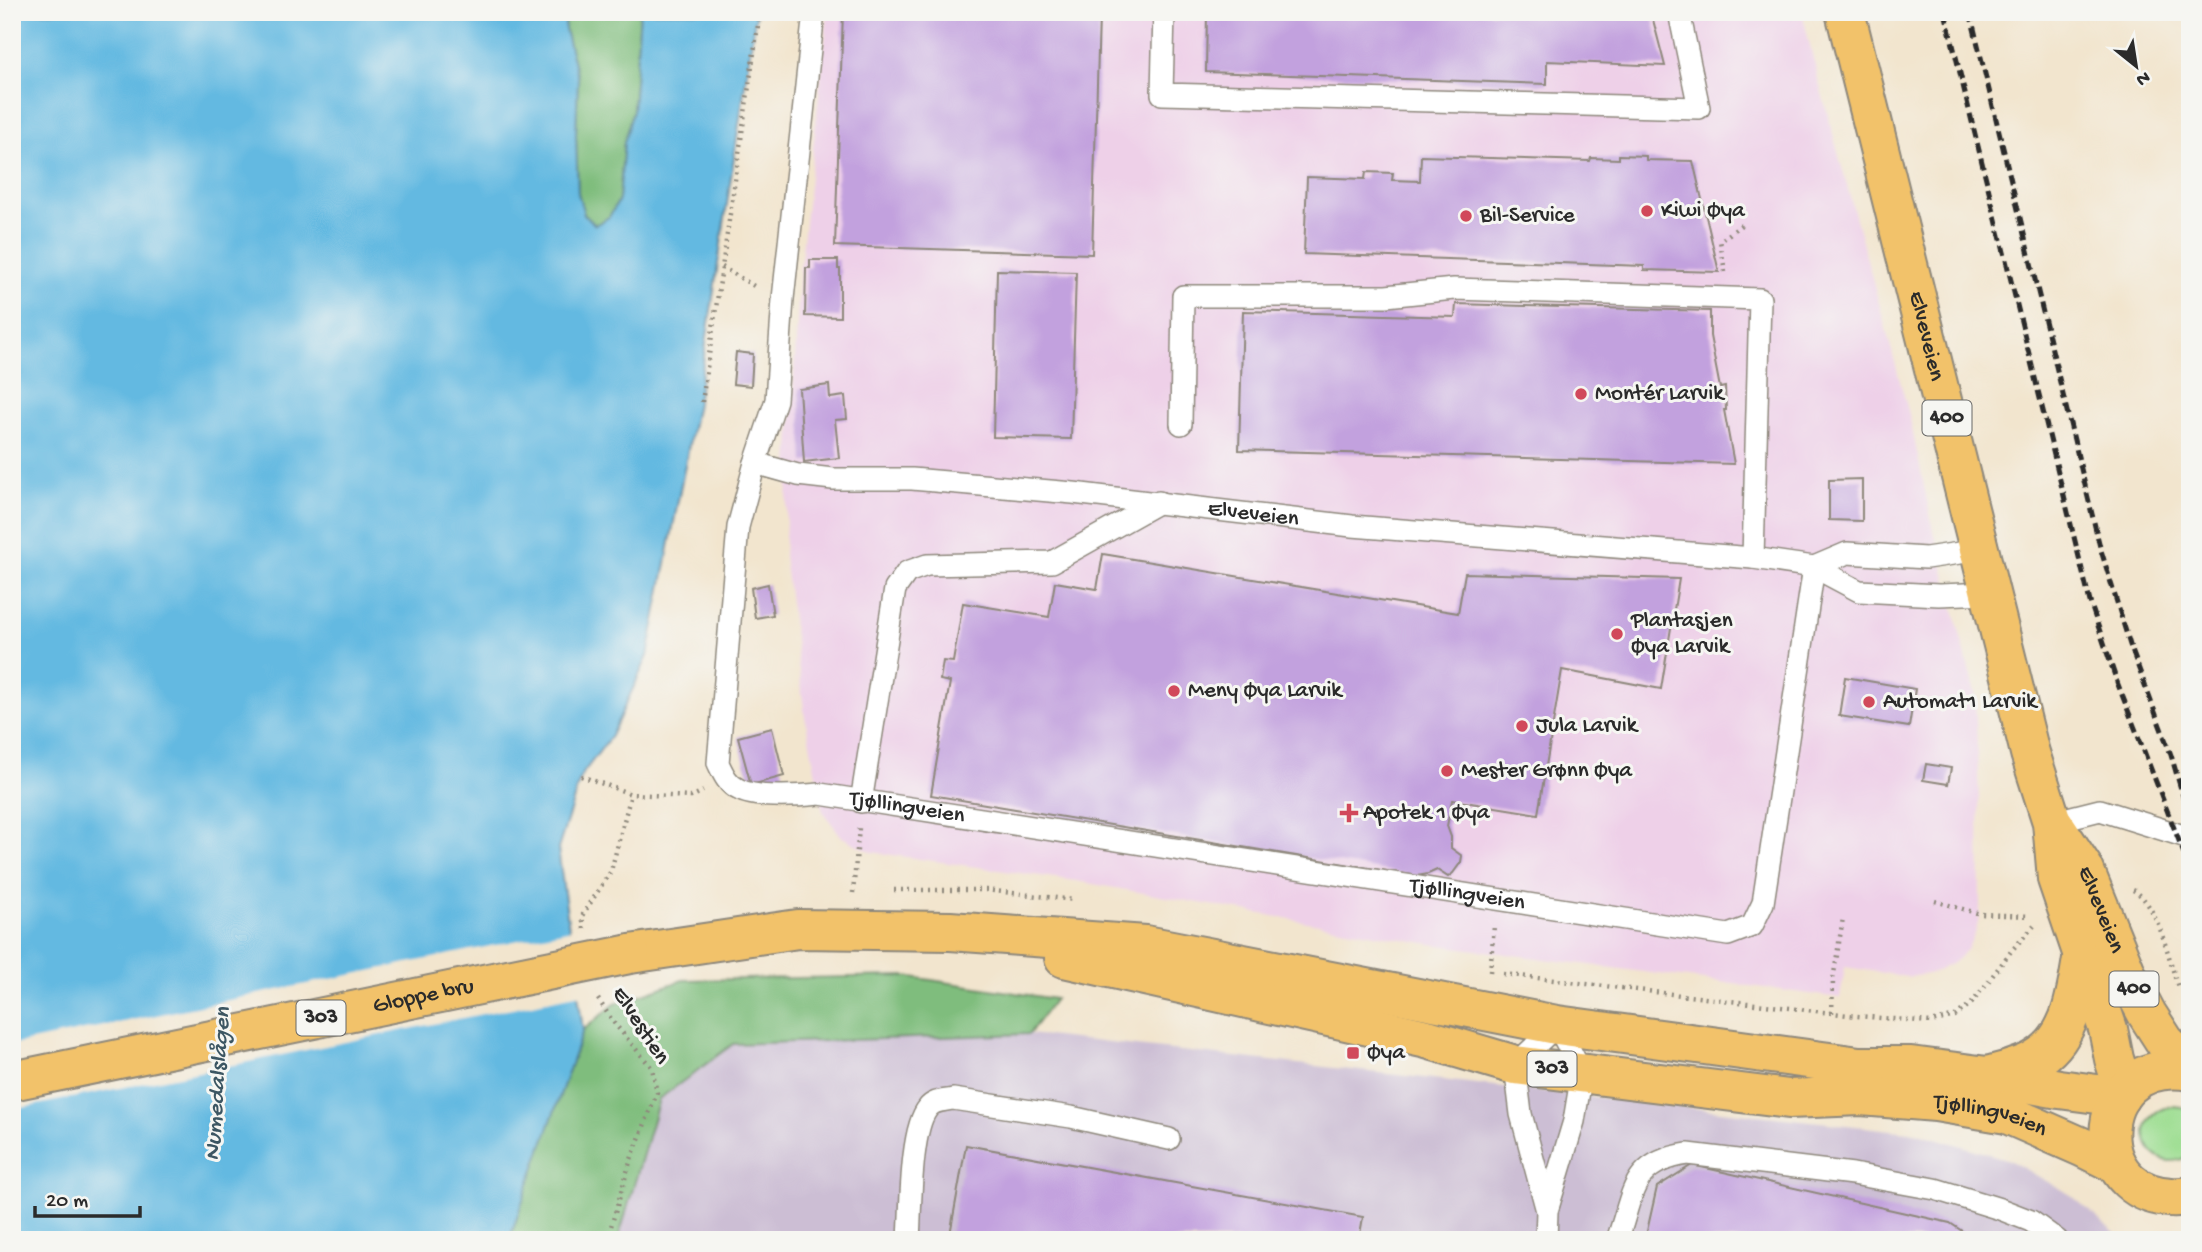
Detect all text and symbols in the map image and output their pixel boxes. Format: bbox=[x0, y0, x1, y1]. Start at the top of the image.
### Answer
north arrow bbox=[2100, 32, 2170, 102]
text: N bbox=[2132, 65, 2154, 91]
place label: Kiwi Øya bbox=[1661, 198, 1746, 225]
place label: Bil-Service bbox=[1479, 203, 1576, 230]
marker: Kiwi Øya bbox=[1639, 203, 1655, 219]
marker: Bil-Service bbox=[1458, 208, 1474, 224]
street label: Elveveien bbox=[1902, 288, 1950, 384]
place label: Montér Larvik bbox=[1595, 381, 1726, 408]
marker: Montér Larvik bbox=[1573, 386, 1589, 402]
road number: 400 bbox=[1923, 400, 1972, 436]
street label: Elveveien bbox=[1206, 496, 1300, 533]
place label: Plantasjen Øya Larvik bbox=[1630, 608, 1733, 661]
marker: Plantasjen Øya Larvik bbox=[1609, 626, 1625, 642]
place label: Meny Øya Larvik bbox=[1188, 678, 1344, 705]
marker: Meny Øya Larvik bbox=[1166, 683, 1182, 699]
place label: Automat1 Larvik bbox=[1883, 689, 2039, 716]
marker: Automat1 Larvik bbox=[1861, 694, 1877, 710]
place label: Jula Larvik bbox=[1536, 713, 1640, 740]
marker: Jula Larvik bbox=[1514, 718, 1530, 734]
place label: Mester Grønn Øya bbox=[1461, 758, 1633, 785]
marker: Mester Grønn Øya bbox=[1439, 763, 1455, 779]
street label: Tjøllingveien bbox=[845, 785, 967, 830]
place label: Apotek 1 Øya bbox=[1363, 800, 1491, 827]
marker: Apotek 1 Øya bbox=[1341, 805, 1357, 821]
street label: Elveveien bbox=[2071, 862, 2130, 957]
street label: Tjøllingveien bbox=[1406, 872, 1527, 917]
road number: 400 bbox=[2110, 972, 2158, 1006]
street label: Gloppe bru bbox=[370, 973, 477, 1020]
street label: Elvestien bbox=[605, 982, 675, 1070]
road number: 303 bbox=[296, 1000, 346, 1036]
water label: Numedalslågen bbox=[199, 1006, 239, 1162]
place label: Øya bbox=[1367, 1040, 1406, 1067]
marker: Øya bbox=[1345, 1045, 1361, 1061]
road number: 303 bbox=[1528, 1052, 1576, 1086]
street label: Tjøllingveien bbox=[1929, 1088, 2051, 1143]
scale bar bbox=[35, 1175, 140, 1219]
text: 20 m bbox=[46, 1190, 88, 1215]

